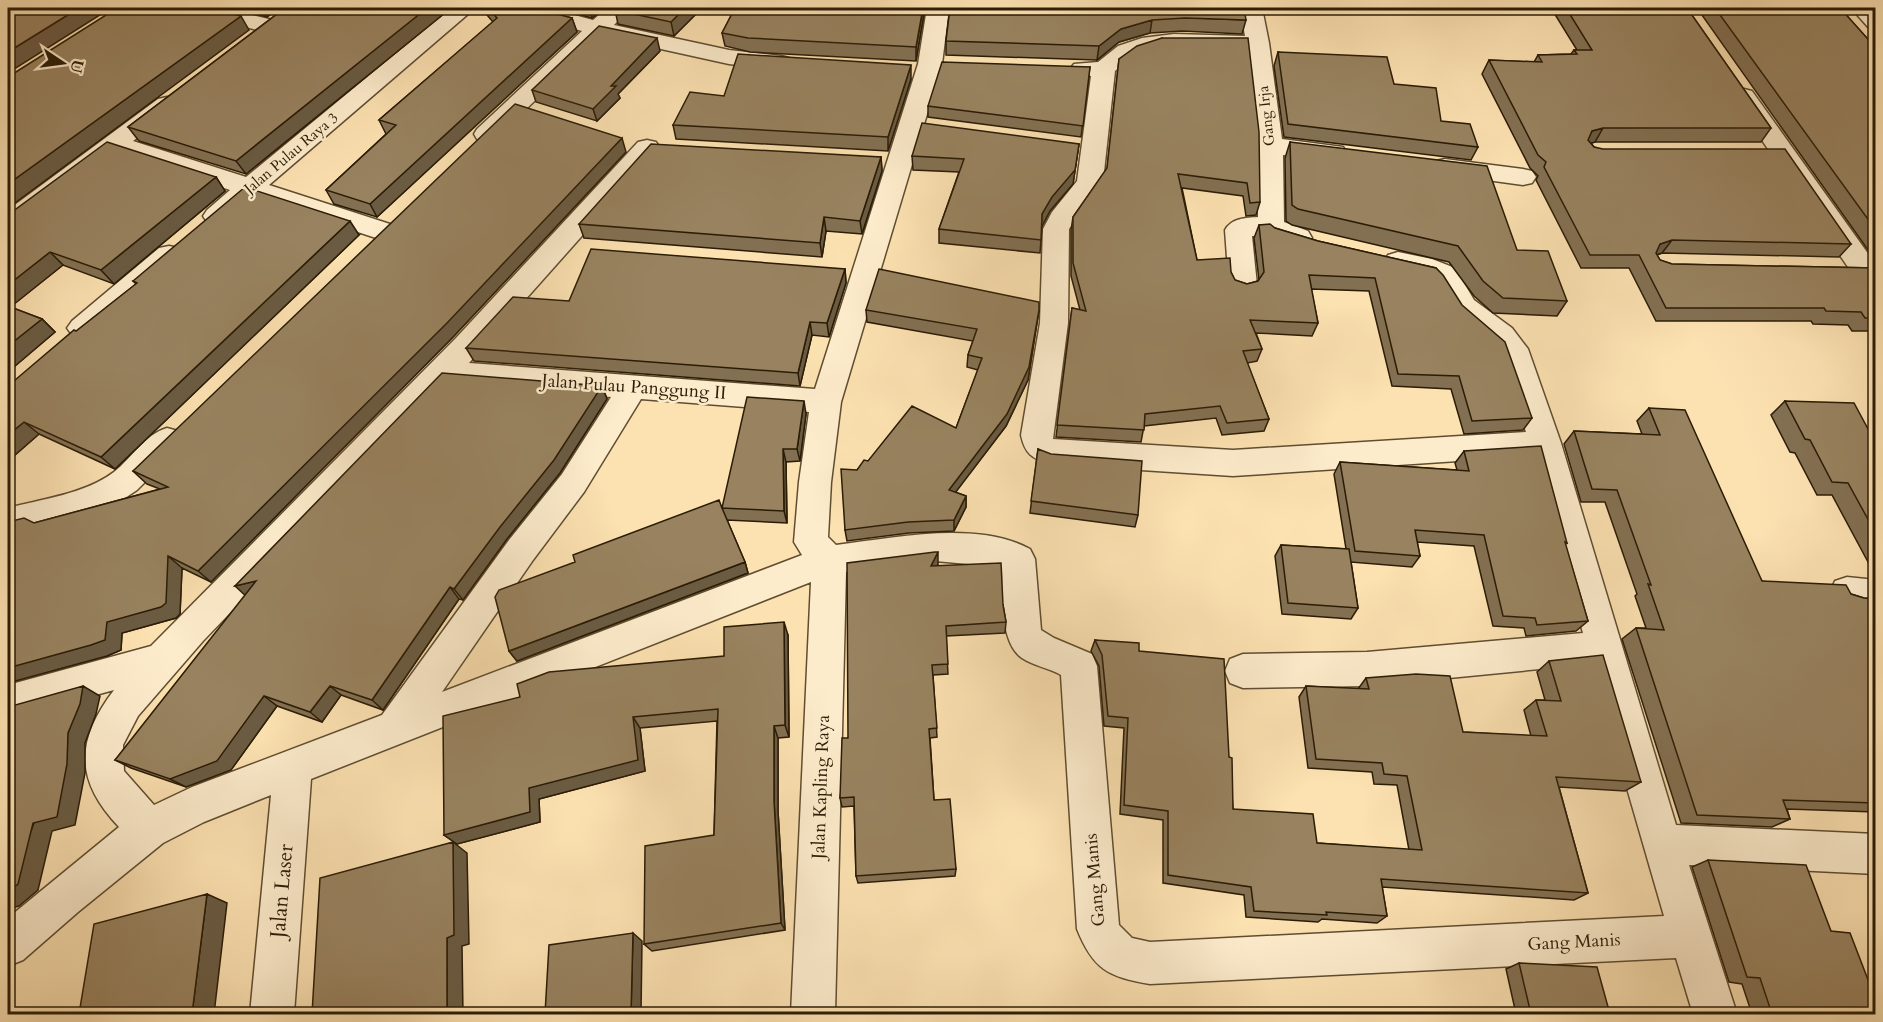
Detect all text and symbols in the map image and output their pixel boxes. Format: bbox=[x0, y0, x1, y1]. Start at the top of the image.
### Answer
north arrow bbox=[33, 33, 93, 93]
text: U bbox=[64, 57, 89, 75]
street label: Gang Irja bbox=[1253, 84, 1279, 147]
street label: Jalan Pulau Raya 3 bbox=[238, 108, 342, 200]
street label: Jalan Pulau Panggung II bbox=[538, 368, 727, 406]
street label: Jalan Kapling Raya bbox=[806, 714, 836, 863]
street label: Gang Manis bbox=[1078, 832, 1112, 928]
street label: Jalan Laser bbox=[263, 842, 301, 942]
street label: Gang Manis bbox=[1527, 927, 1621, 957]

